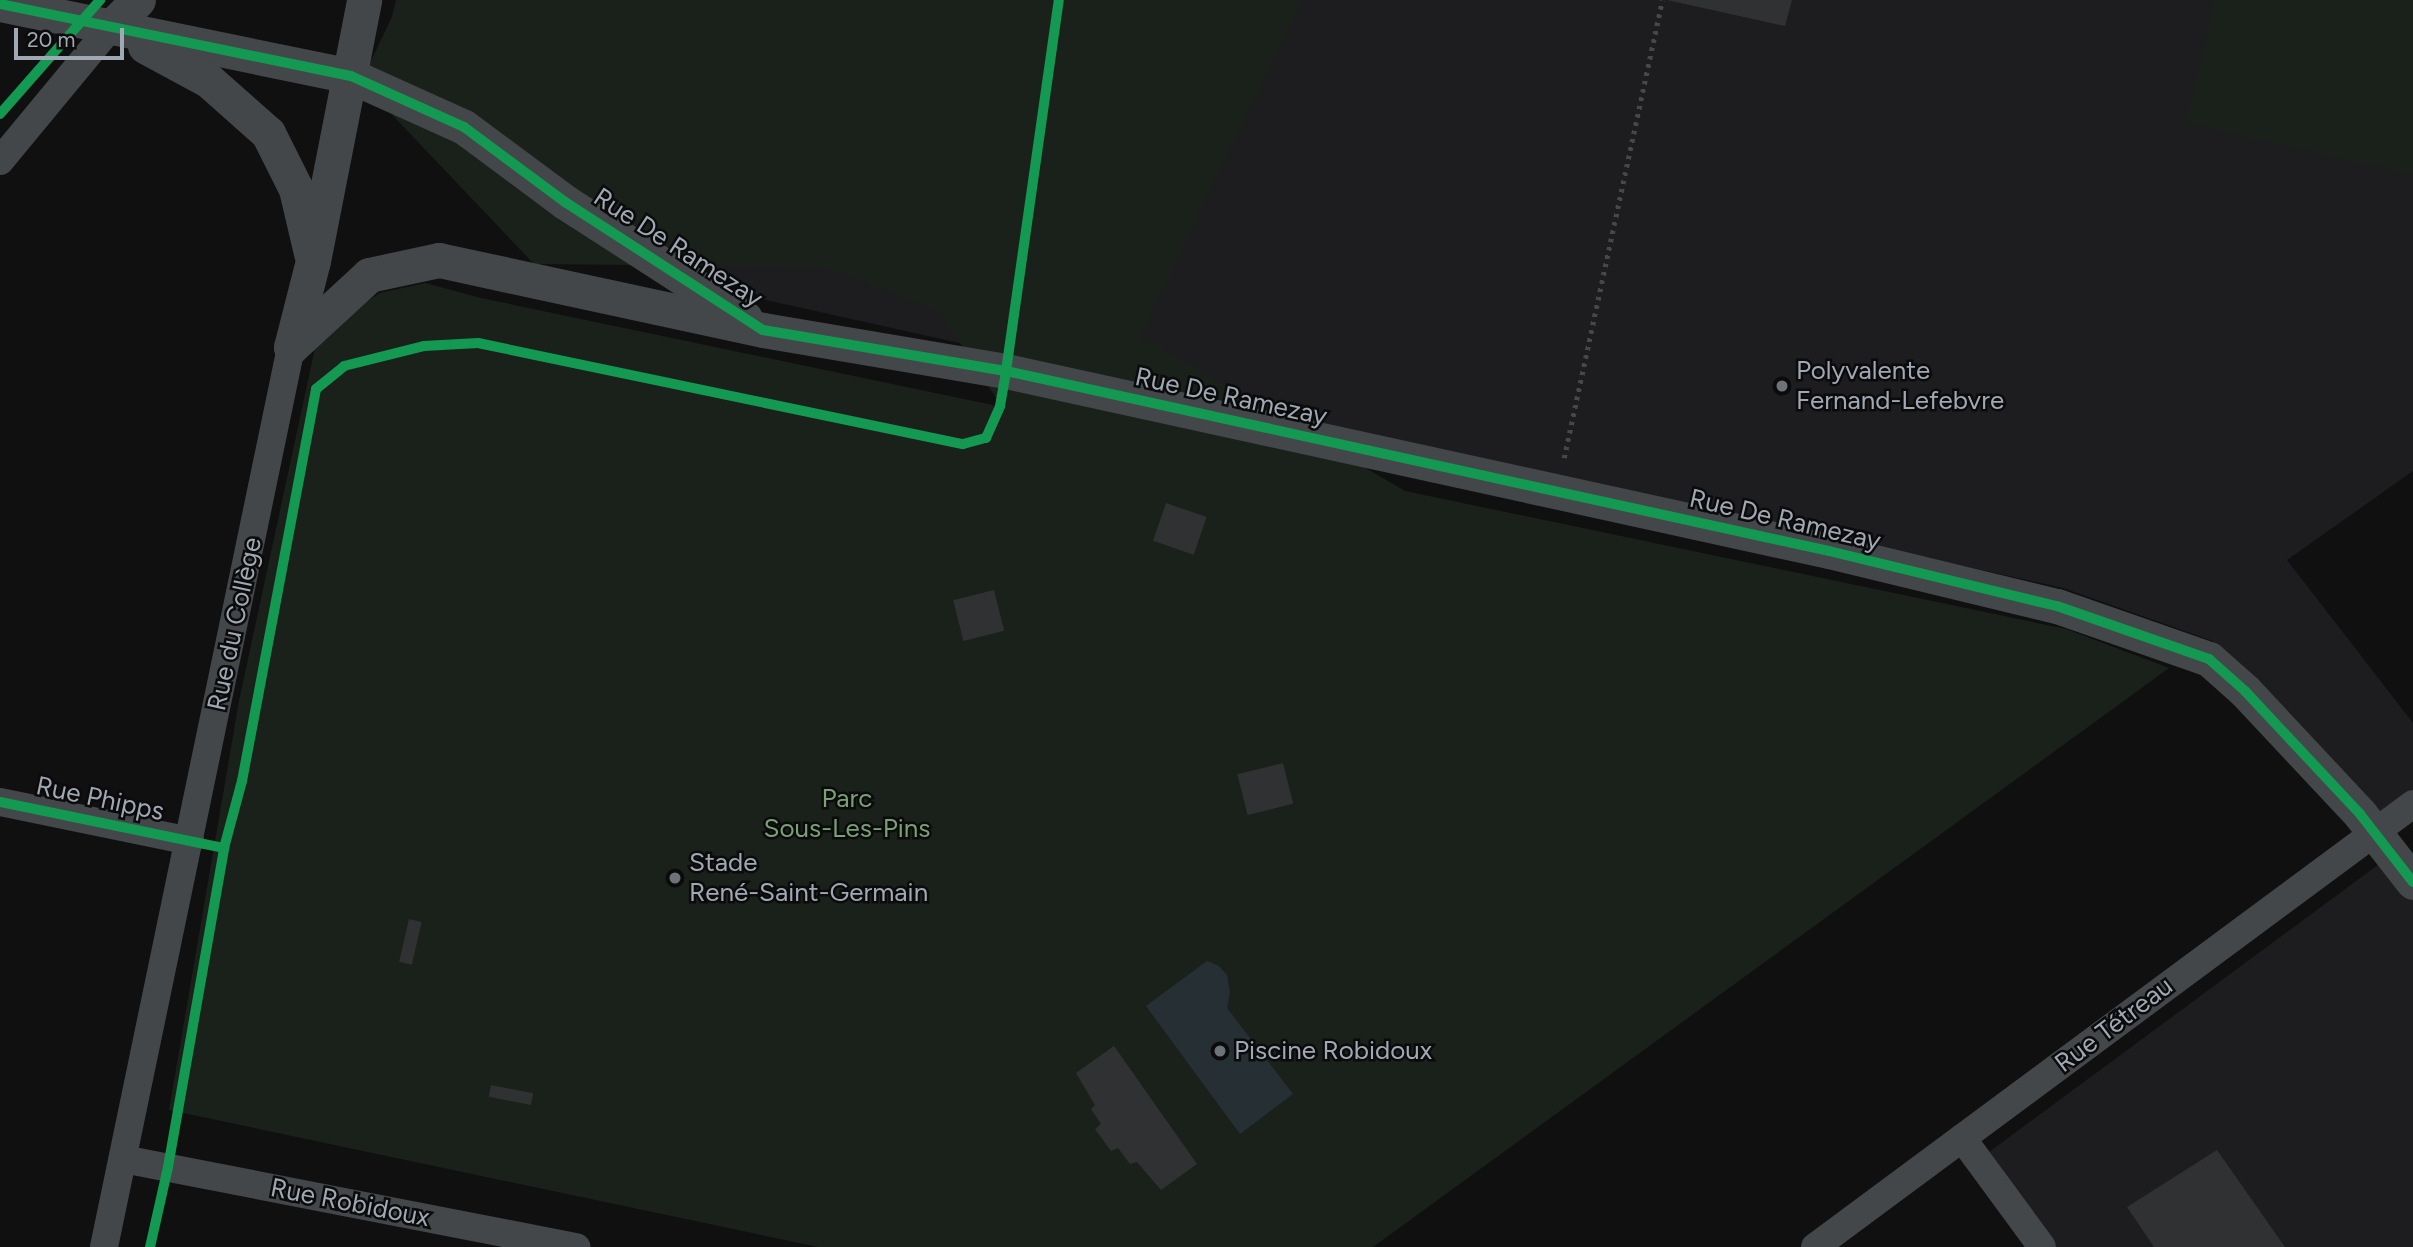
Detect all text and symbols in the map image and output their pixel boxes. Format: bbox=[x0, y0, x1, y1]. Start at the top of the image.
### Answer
scale bar bbox=[18, 14, 128, 58]
text: 20 m bbox=[27, 27, 75, 52]
street label: Rue De Ramezay bbox=[588, 182, 768, 314]
place label: Polyvalente Fernand-Lefebvre bbox=[1796, 355, 2004, 416]
street label: Rue De Ramezay bbox=[1132, 361, 1330, 433]
marker: Polyvalente Fernand-Lefebvre bbox=[1774, 378, 1790, 394]
street label: Rue De Ramezay bbox=[1686, 483, 1884, 557]
street label: Rue du Collège bbox=[201, 534, 269, 714]
street label: Rue Phipps bbox=[33, 770, 167, 828]
park label: Parc Sous-Les-Pins bbox=[764, 783, 930, 844]
place label: Stade René-Saint-Germain bbox=[689, 847, 928, 908]
marker: Stade René-Saint-Germain bbox=[667, 870, 683, 886]
street label: Rue Tétreau bbox=[2049, 971, 2179, 1079]
place label: Piscine Robidoux bbox=[1234, 1035, 1432, 1067]
marker: Piscine Robidoux bbox=[1212, 1043, 1228, 1059]
street label: Rue Robidoux bbox=[268, 1172, 432, 1234]

